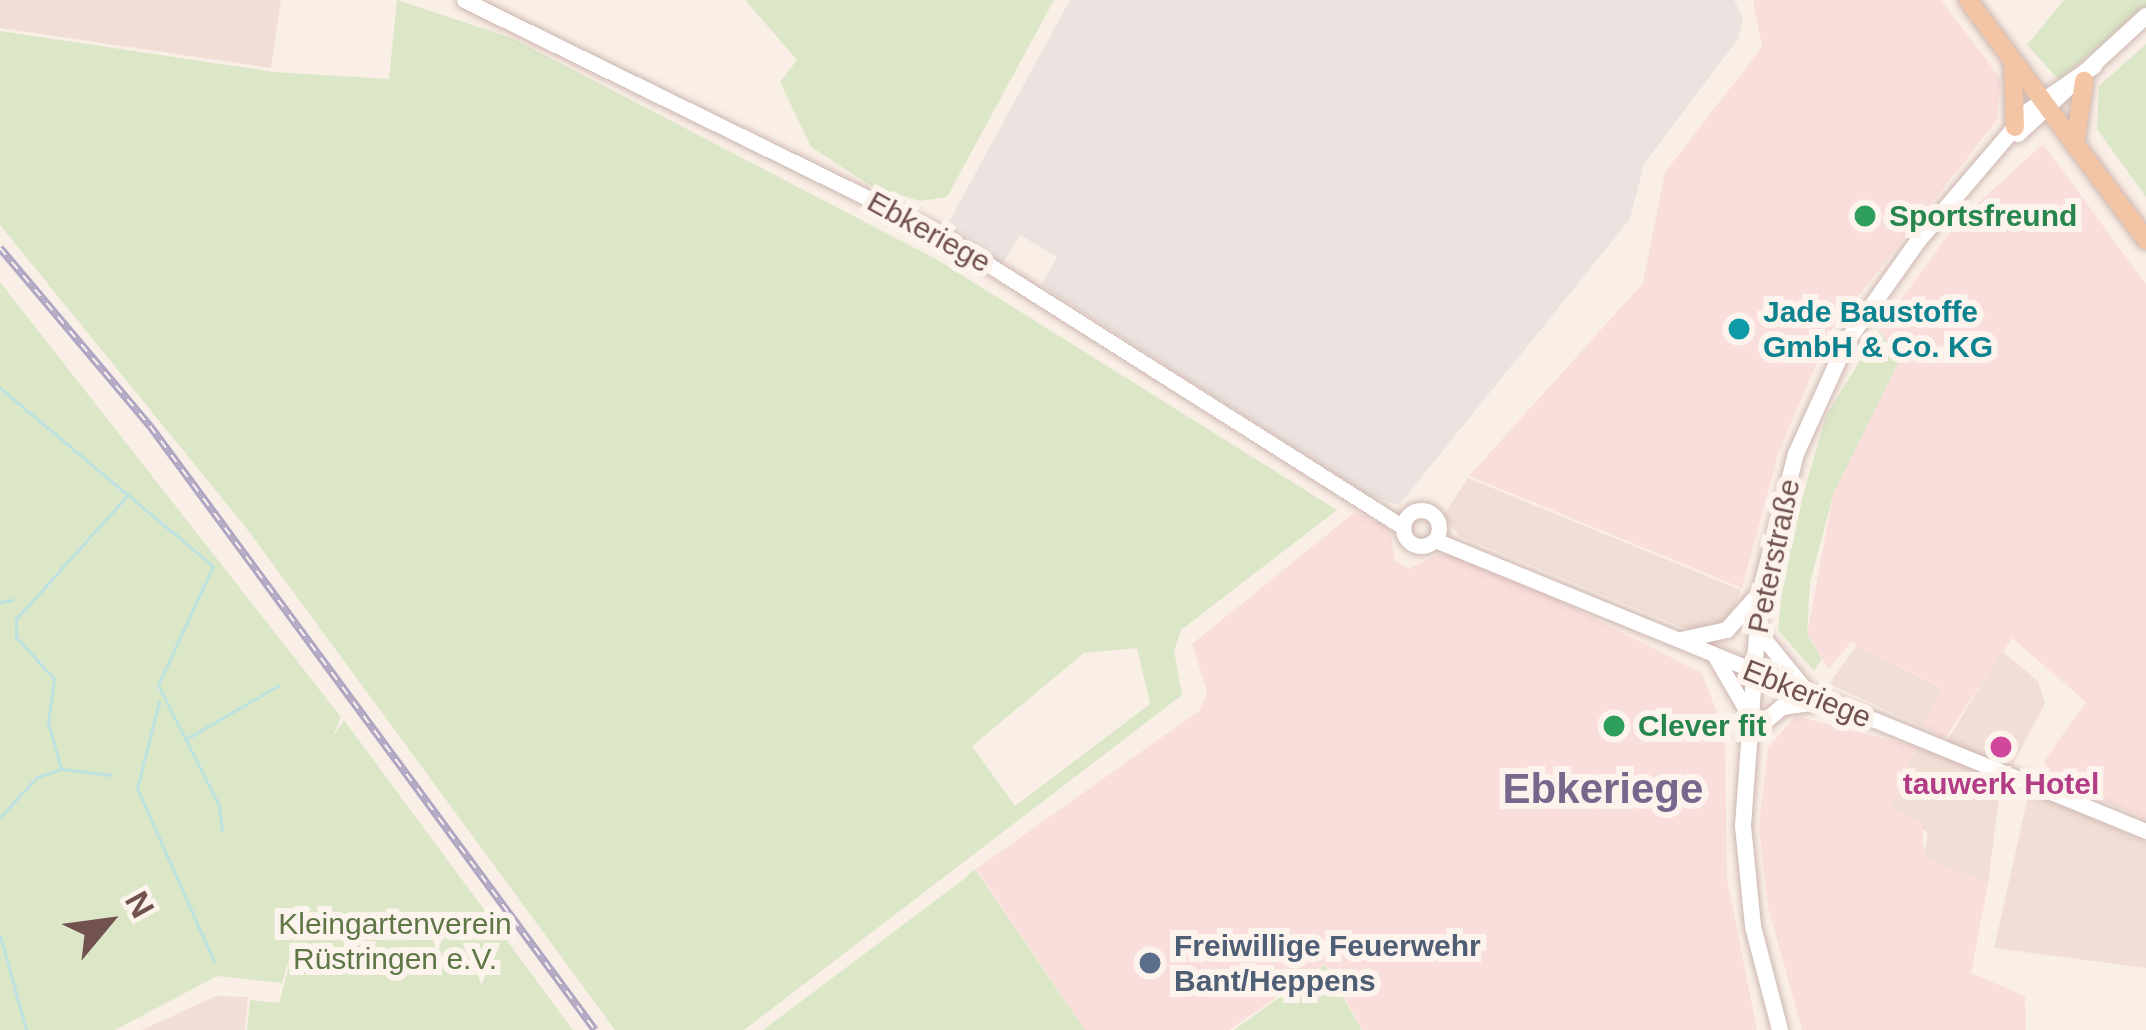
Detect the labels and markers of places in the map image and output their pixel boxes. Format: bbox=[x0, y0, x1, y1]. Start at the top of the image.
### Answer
place label: Sportsfreund bbox=[1889, 198, 2077, 234]
marker: Sportsfreund bbox=[1852, 203, 1878, 229]
place label: Jade Baustoffe GmbH & Co. KG bbox=[1763, 294, 1993, 364]
marker: Jade Baustoffe GmbH & Co. KG bbox=[1726, 316, 1752, 342]
place label: Clever fit bbox=[1638, 708, 1766, 744]
marker: Clever fit bbox=[1601, 713, 1627, 739]
marker: tauwerk Hotel bbox=[1988, 734, 2014, 760]
place label: tauwerk Hotel bbox=[1903, 766, 2099, 802]
place label: Freiwillige Feuerwehr Bant/Heppens bbox=[1174, 928, 1481, 998]
marker: Freiwillige Feuerwehr Bant/Heppens bbox=[1137, 950, 1163, 976]

